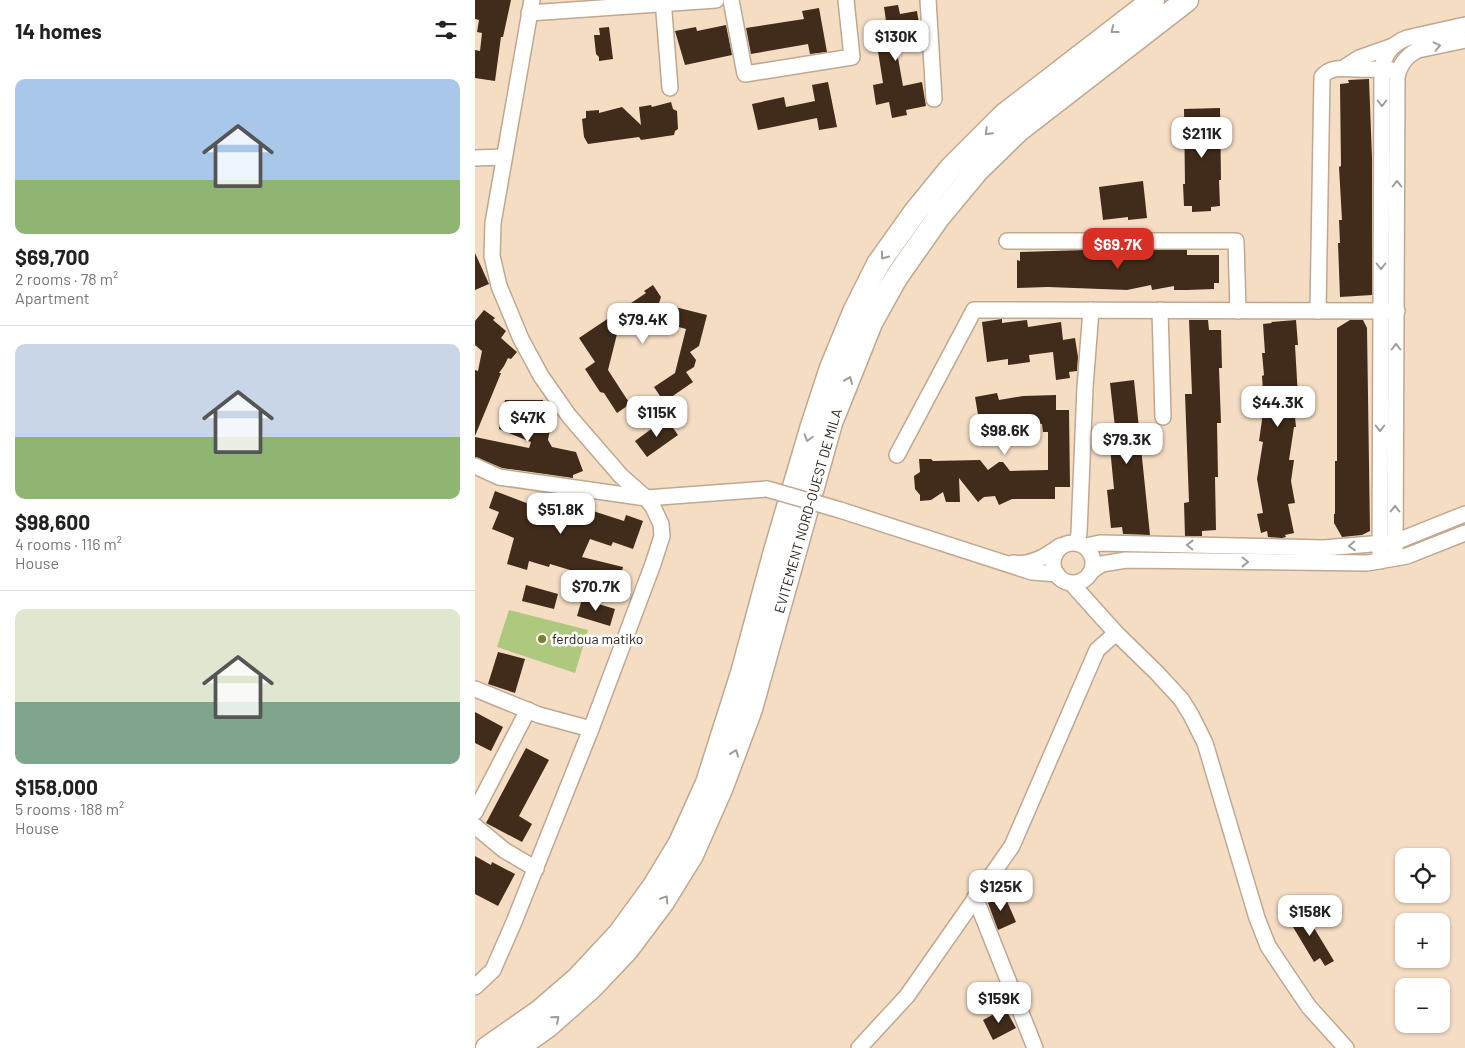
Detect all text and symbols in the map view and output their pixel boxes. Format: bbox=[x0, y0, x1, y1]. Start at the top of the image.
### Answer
icon: filters bbox=[432, 16, 460, 44]
text: 14 homes bbox=[15, 18, 102, 43]
pin: $130K bbox=[861, 20, 931, 62]
one-way arrow bbox=[1111, 24, 1120, 32]
text: $130K bbox=[875, 26, 917, 45]
one-way arrow bbox=[1433, 41, 1442, 52]
one-way arrow bbox=[1376, 99, 1387, 107]
icon: home bbox=[193, 111, 283, 201]
pin: $211K bbox=[1167, 116, 1237, 159]
text: $211K bbox=[1182, 123, 1222, 142]
one-way arrow bbox=[984, 126, 993, 135]
one-way arrow bbox=[1392, 180, 1402, 188]
pin: $69.7K bbox=[1077, 228, 1159, 270]
text: $69.7K bbox=[1094, 234, 1142, 253]
text: $69,700 bbox=[15, 244, 89, 269]
one-way arrow bbox=[881, 250, 890, 260]
one-way arrow bbox=[1376, 262, 1386, 270]
text: 2 rooms · 78 m² bbox=[15, 269, 118, 288]
text: Apartment bbox=[15, 288, 90, 307]
pin: $79.4K bbox=[602, 302, 684, 345]
text: $79.4K bbox=[618, 309, 668, 328]
one-way arrow bbox=[1391, 342, 1401, 350]
one-way arrow bbox=[842, 376, 853, 385]
icon: home bbox=[193, 377, 283, 467]
pin: $44.3K bbox=[1237, 386, 1319, 428]
text: $44.3K bbox=[1252, 392, 1304, 411]
pin: $115K bbox=[622, 396, 692, 438]
pin: $47K bbox=[498, 400, 558, 443]
text: $115K bbox=[637, 402, 677, 421]
street label: EVITEMENT NORD-OUEST DE MILA bbox=[770, 406, 845, 615]
text: $47K bbox=[510, 407, 546, 426]
pin: $98.6K bbox=[964, 414, 1046, 456]
text: $98.6K bbox=[980, 420, 1030, 439]
pin: $79.3K bbox=[1086, 422, 1168, 465]
one-way arrow bbox=[1375, 424, 1385, 432]
text: $79.3K bbox=[1103, 429, 1151, 448]
one-way arrow bbox=[803, 433, 814, 442]
pin: $51.8K bbox=[520, 492, 602, 535]
text: $51.8K bbox=[538, 499, 584, 518]
one-way arrow bbox=[1390, 505, 1400, 512]
text: $98,600 bbox=[15, 509, 90, 534]
text: 4 rooms · 116 m² bbox=[15, 534, 122, 553]
one-way arrow bbox=[1185, 540, 1193, 551]
one-way arrow bbox=[1348, 540, 1356, 551]
text: House bbox=[15, 553, 59, 572]
one-way arrow bbox=[1242, 557, 1249, 567]
pin: $70.7K bbox=[555, 570, 637, 612]
text: $70.7K bbox=[572, 576, 620, 595]
place label: ferdoua matiko bbox=[552, 630, 643, 647]
marker: ferdoua matiko bbox=[536, 633, 548, 645]
icon: home bbox=[193, 642, 283, 732]
one-way arrow bbox=[729, 749, 739, 757]
text: $158,000 bbox=[15, 774, 98, 799]
text: 5 rooms · 188 m² bbox=[15, 799, 124, 818]
text: House bbox=[15, 818, 59, 837]
map controls bbox=[1395, 848, 1450, 1033]
button: locate bbox=[1395, 848, 1450, 903]
pin: $125K bbox=[966, 870, 1036, 912]
text: $125K bbox=[980, 876, 1022, 895]
pin: $158K bbox=[1275, 894, 1345, 937]
one-way arrow bbox=[659, 895, 668, 904]
text: $158K bbox=[1289, 901, 1331, 920]
button: + bbox=[1395, 913, 1450, 968]
button: − bbox=[1395, 978, 1450, 1033]
pin: $159K bbox=[964, 982, 1034, 1024]
text: $159K bbox=[978, 988, 1020, 1007]
one-way arrow bbox=[551, 1015, 560, 1024]

